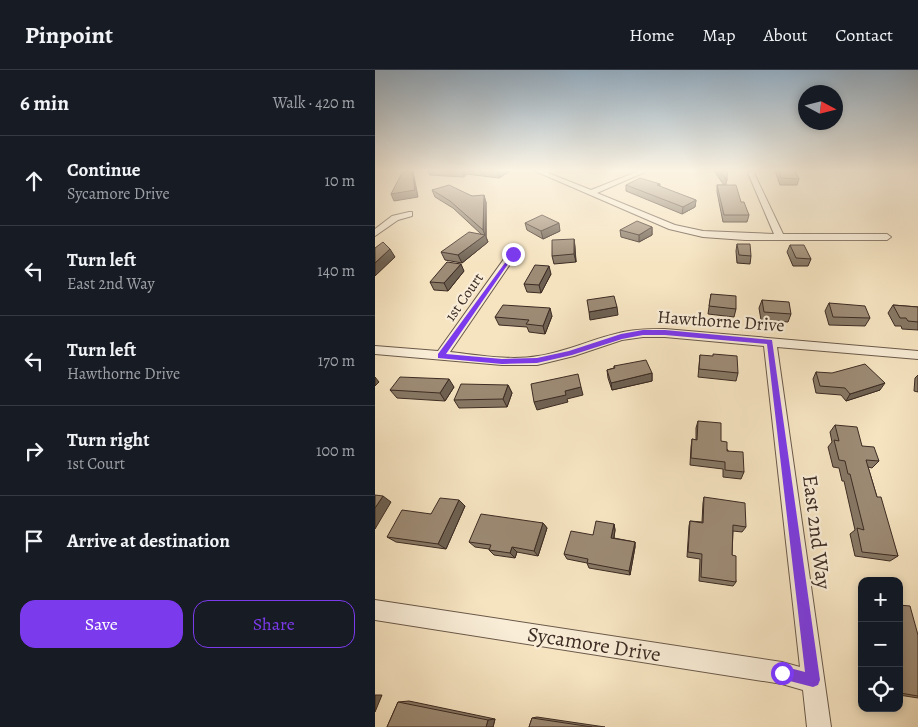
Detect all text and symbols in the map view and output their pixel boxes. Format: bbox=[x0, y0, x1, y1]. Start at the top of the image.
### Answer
text: Pinpoint bbox=[25, 19, 113, 51]
text: Home bbox=[629, 23, 674, 47]
text: Map bbox=[702, 23, 735, 47]
text: About bbox=[763, 23, 807, 47]
text: Contact bbox=[835, 23, 893, 47]
north arrow bbox=[798, 85, 843, 130]
text: 6 min bbox=[20, 89, 69, 117]
text: Walk · 420 m bbox=[273, 92, 355, 114]
text: Continue bbox=[67, 157, 141, 183]
icon: ahead bbox=[20, 167, 48, 195]
text: 10 m bbox=[325, 170, 355, 192]
text: Sycamore Drive bbox=[67, 183, 170, 205]
route end bbox=[502, 243, 525, 266]
text: Turn left bbox=[67, 247, 136, 273]
icon: left bbox=[20, 257, 48, 285]
text: 140 m bbox=[317, 260, 355, 282]
street label: 1st Court bbox=[440, 269, 488, 325]
text: East 2nd Way bbox=[67, 273, 155, 295]
street label: Hawthorne Drive bbox=[657, 305, 785, 337]
text: Turn left bbox=[67, 337, 136, 363]
icon: left bbox=[20, 347, 48, 375]
text: 170 m bbox=[318, 350, 355, 372]
text: Hawthorne Drive bbox=[67, 363, 180, 385]
text: Turn right bbox=[67, 427, 149, 453]
icon: right bbox=[20, 437, 48, 465]
text: 100 m bbox=[316, 440, 355, 462]
text: 1st Court bbox=[67, 453, 125, 475]
street label: East 2nd Way bbox=[796, 473, 838, 591]
icon: arrive bbox=[20, 527, 48, 555]
text: Arrive at destination bbox=[67, 528, 230, 554]
map controls bbox=[858, 577, 903, 712]
button: + bbox=[858, 577, 903, 622]
button: Save bbox=[20, 600, 183, 648]
button: Share bbox=[193, 600, 355, 648]
street label: Sycamore Drive bbox=[525, 620, 663, 668]
button: − bbox=[858, 622, 903, 667]
route start bbox=[771, 662, 794, 685]
button: locate bbox=[858, 667, 903, 712]

